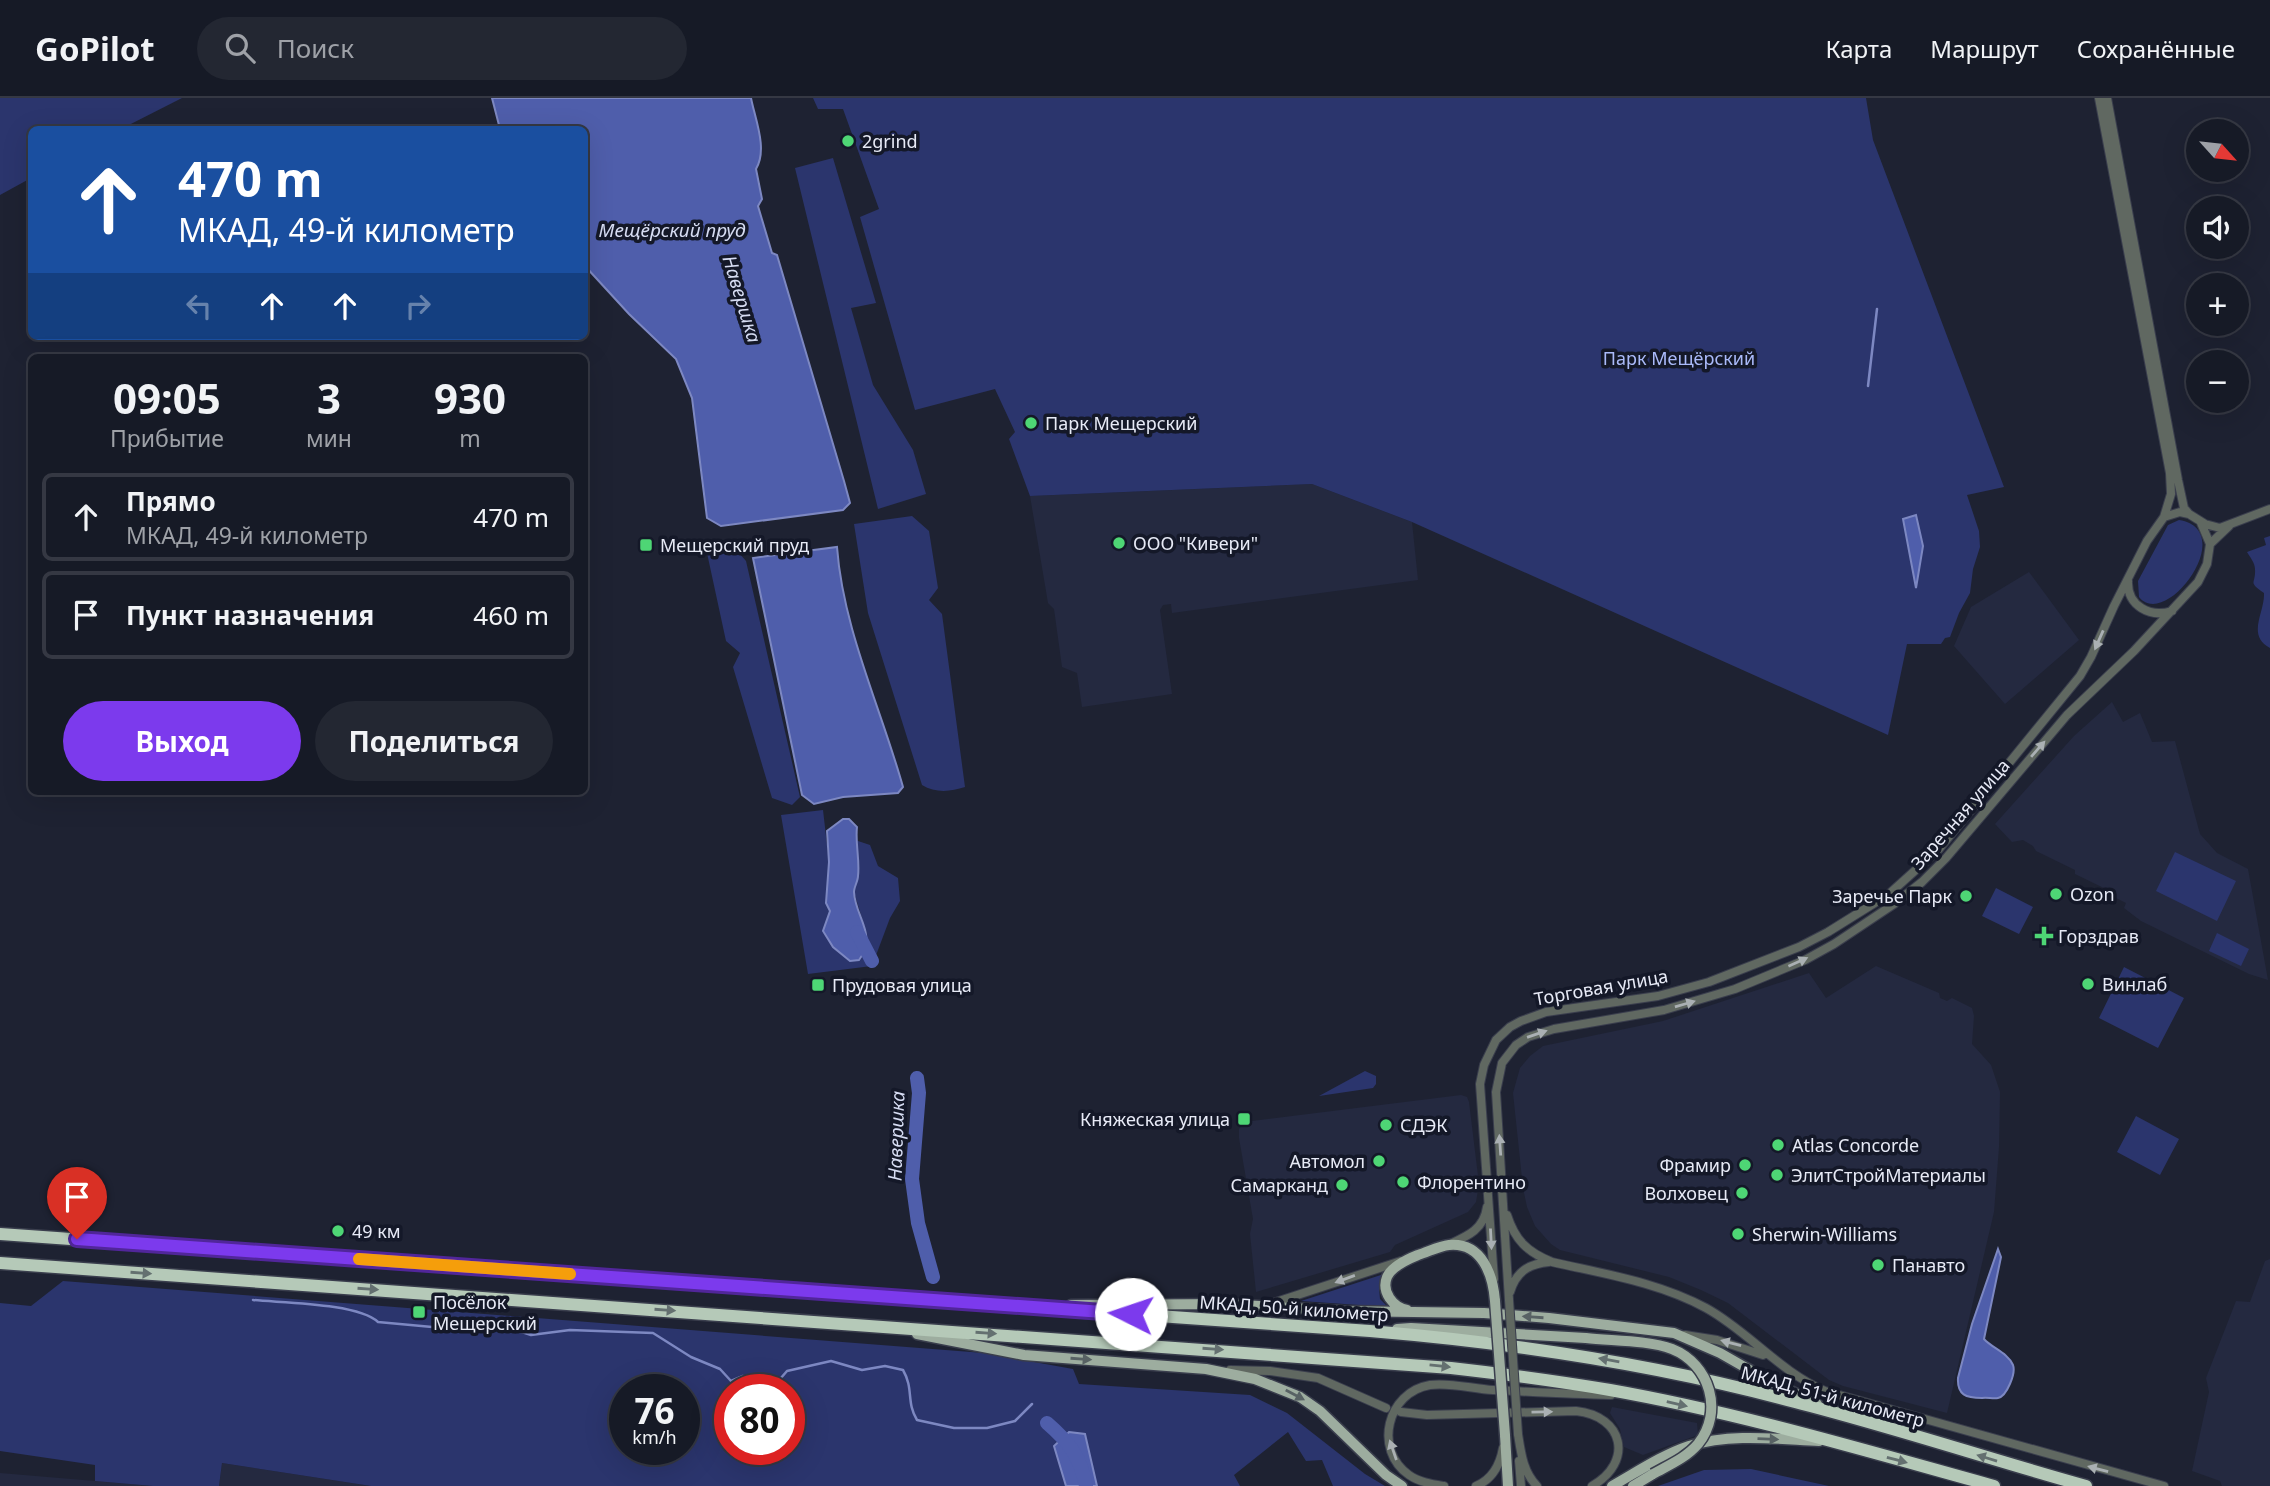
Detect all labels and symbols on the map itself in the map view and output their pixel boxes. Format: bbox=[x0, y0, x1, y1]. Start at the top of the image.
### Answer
north arrow bbox=[2186, 119, 2249, 182]
place label: 2grind bbox=[862, 129, 918, 153]
marker: 2grind bbox=[840, 133, 856, 149]
water label: Мещёрский пруд bbox=[598, 217, 746, 243]
water label: Навершка bbox=[716, 252, 768, 346]
park label: Парк Мещёрский bbox=[1603, 346, 1755, 370]
place label: Парк Мещерский bbox=[1045, 411, 1197, 435]
marker: Парк Мещерский bbox=[1023, 415, 1039, 431]
place label: ООО "Кивери" bbox=[1133, 531, 1258, 555]
place label: Мещерский пруд bbox=[660, 533, 809, 557]
marker: ООО "Кивери" bbox=[1111, 535, 1127, 551]
marker: Мещерский пруд bbox=[638, 537, 654, 553]
one-way arrow bbox=[2093, 630, 2105, 650]
one-way arrow bbox=[2030, 740, 2046, 758]
street label: Заречная улица bbox=[1905, 754, 2015, 874]
place label: Ozon bbox=[2070, 882, 2115, 906]
place label: Заречье Парк bbox=[1832, 884, 1952, 908]
marker: Ozon bbox=[2048, 886, 2064, 902]
marker: Заречье Парк bbox=[1958, 888, 1974, 904]
place label: Горздрав bbox=[2058, 924, 2139, 948]
marker: Горздрав bbox=[2036, 928, 2052, 944]
one-way arrow bbox=[1787, 956, 1808, 967]
street label: Торговая улица bbox=[1532, 963, 1670, 1011]
place label: Винлаб bbox=[2102, 972, 2167, 996]
place label: Прудовая улица bbox=[832, 973, 972, 997]
marker: Винлаб bbox=[2080, 976, 2096, 992]
marker: Прудовая улица bbox=[810, 977, 826, 993]
one-way arrow bbox=[1674, 999, 1695, 1009]
one-way arrow bbox=[1526, 1029, 1547, 1040]
water label: Навершка bbox=[881, 1090, 911, 1181]
place label: Княжеская улица bbox=[1080, 1107, 1230, 1131]
marker: Княжеская улица bbox=[1236, 1111, 1252, 1127]
place label: СДЭК bbox=[1400, 1113, 1448, 1137]
marker: СДЭК bbox=[1378, 1117, 1394, 1133]
place label: Atlas Concorde bbox=[1792, 1133, 1919, 1157]
one-way arrow bbox=[1494, 1134, 1505, 1156]
marker: Atlas Concorde bbox=[1770, 1137, 1786, 1153]
place label: Автомол bbox=[1290, 1149, 1365, 1173]
marker: Автомол bbox=[1371, 1153, 1387, 1169]
place label: Фрамир bbox=[1659, 1153, 1731, 1177]
marker: Фрамир bbox=[1737, 1157, 1753, 1173]
place label: ЭлитСтройМатериалы bbox=[1791, 1163, 1986, 1187]
pin bbox=[47, 1167, 107, 1239]
marker: ЭлитСтройМатериалы bbox=[1769, 1167, 1785, 1183]
place label: Флорентино bbox=[1417, 1170, 1526, 1194]
place label: Самарканд bbox=[1231, 1173, 1328, 1197]
marker: Флорентино bbox=[1395, 1174, 1411, 1190]
marker: Самарканд bbox=[1334, 1177, 1350, 1193]
place label: Волховец bbox=[1644, 1181, 1728, 1205]
marker: Волховец bbox=[1734, 1185, 1750, 1201]
place label: 49 км bbox=[352, 1219, 401, 1243]
place label: Sherwin-Williams bbox=[1752, 1222, 1897, 1246]
marker: 49 км bbox=[330, 1223, 346, 1239]
marker: Sherwin-Williams bbox=[1730, 1226, 1746, 1242]
one-way arrow bbox=[1486, 1229, 1497, 1251]
place label: Панавто bbox=[1892, 1253, 1965, 1277]
marker: Панавто bbox=[1870, 1257, 1886, 1273]
one-way arrow bbox=[131, 1268, 153, 1279]
one-way arrow bbox=[1335, 1274, 1356, 1285]
position arrow bbox=[1094, 1277, 1168, 1351]
one-way arrow bbox=[358, 1284, 380, 1295]
street label: МКАД, 50-й километр bbox=[1199, 1289, 1389, 1327]
place label: Посёлок Мещерский bbox=[433, 1290, 537, 1335]
marker: Посёлок Мещерский bbox=[411, 1304, 427, 1320]
one-way arrow bbox=[654, 1305, 676, 1316]
one-way arrow bbox=[1522, 1311, 1544, 1322]
one-way arrow bbox=[975, 1328, 997, 1339]
one-way arrow bbox=[1720, 1338, 1741, 1348]
one-way arrow bbox=[1202, 1344, 1224, 1355]
one-way arrow bbox=[1070, 1354, 1092, 1365]
one-way arrow bbox=[1598, 1354, 1620, 1365]
street label: МКАД, 51-й километр bbox=[1738, 1360, 1928, 1432]
one-way arrow bbox=[1429, 1361, 1451, 1372]
speed limit sign: 80 bbox=[714, 1374, 805, 1465]
one-way arrow bbox=[1285, 1390, 1305, 1401]
one-way arrow bbox=[1666, 1398, 1688, 1409]
one-way arrow bbox=[1532, 1406, 1554, 1418]
one-way arrow bbox=[1757, 1433, 1779, 1444]
one-way arrow bbox=[1387, 1439, 1397, 1460]
one-way arrow bbox=[1976, 1452, 1997, 1462]
one-way arrow bbox=[1887, 1455, 1908, 1465]
one-way arrow bbox=[2087, 1463, 2109, 1474]

